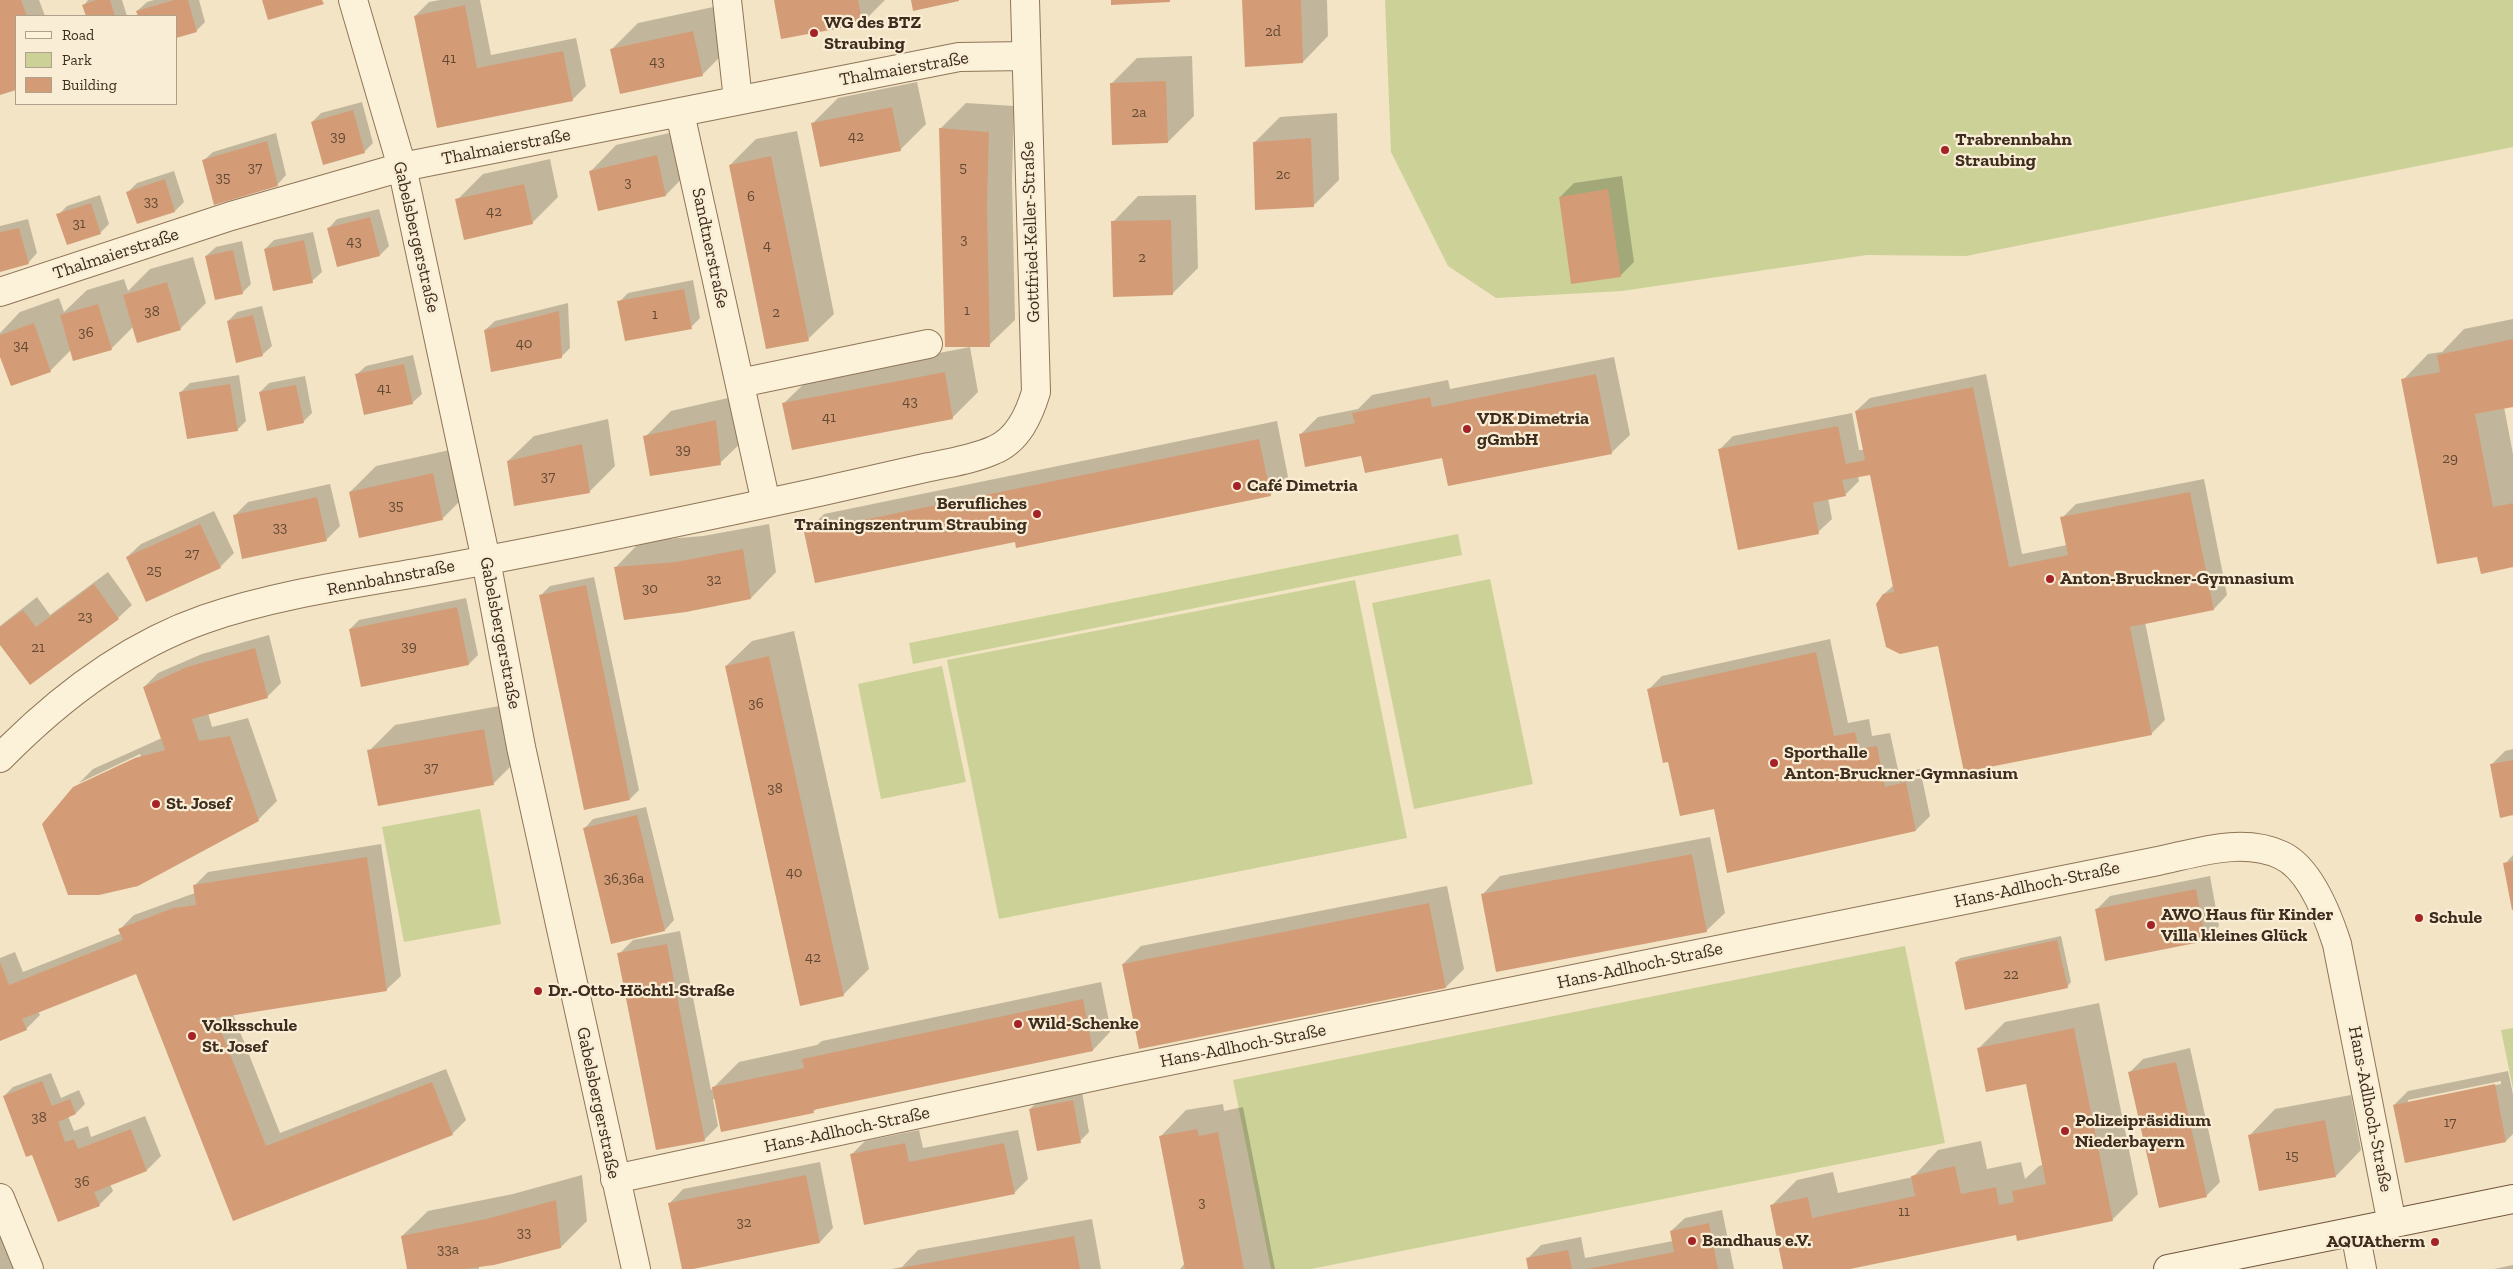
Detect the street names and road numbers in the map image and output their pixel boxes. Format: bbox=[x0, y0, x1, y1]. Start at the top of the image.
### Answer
street label: Thalmaierstraße bbox=[838, 47, 970, 91]
street label: Thalmaierstraße bbox=[440, 124, 572, 170]
street label: Gottfried-Keller-Straße bbox=[1017, 141, 1045, 323]
street label: Gabelsbergerstraße bbox=[388, 159, 444, 315]
street label: Sandtnerstraße bbox=[687, 186, 733, 310]
street label: Thalmaierstraße bbox=[50, 223, 182, 285]
street label: Rennbahnstraße bbox=[325, 555, 457, 601]
street label: Gabelsbergerstraße bbox=[475, 555, 525, 711]
street label: Hans-Adlhoch-Straße bbox=[1952, 857, 2122, 913]
street label: Hans-Adlhoch-Straße bbox=[1555, 938, 1725, 994]
street label: Hans-Adlhoch-Straße bbox=[1158, 1019, 1328, 1073]
street label: Hans-Adlhoch-Straße bbox=[2343, 1024, 2397, 1194]
street label: Gabelsbergerstraße bbox=[571, 1025, 625, 1181]
street label: Hans-Adlhoch-Straße bbox=[762, 1102, 932, 1158]

